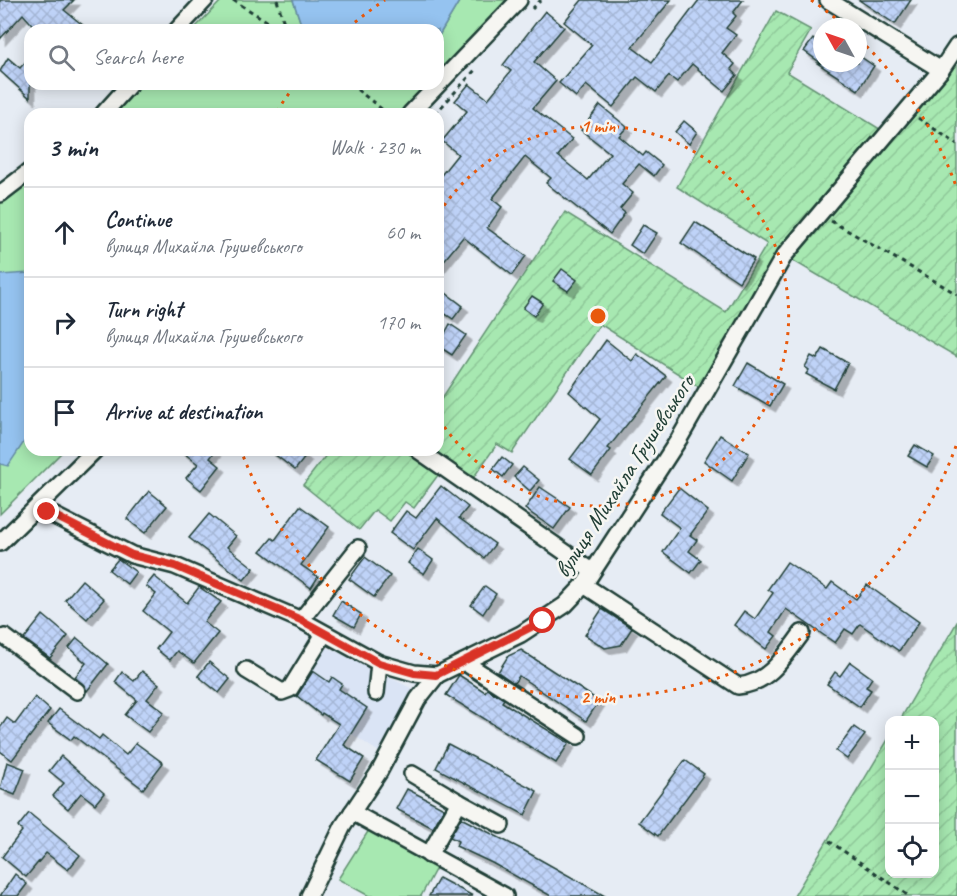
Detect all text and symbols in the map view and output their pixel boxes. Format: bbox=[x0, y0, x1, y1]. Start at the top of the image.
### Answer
north arrow bbox=[813, 18, 867, 72]
search box bbox=[24, 24, 444, 90]
icon: search bbox=[45, 41, 78, 74]
text: Search here bbox=[93, 43, 183, 71]
text: 1 min bbox=[581, 115, 616, 137]
text: 3 min bbox=[48, 131, 98, 164]
text: Walk · 230 m bbox=[330, 135, 420, 160]
text: Continue bbox=[105, 206, 171, 234]
icon: ahead bbox=[48, 216, 81, 249]
text: 60 m bbox=[386, 220, 420, 245]
text: вулиця Михайла Грушевського bbox=[105, 234, 302, 259]
text: Turn right bbox=[105, 296, 182, 324]
icon: right bbox=[48, 306, 81, 339]
centre of rings bbox=[588, 306, 608, 326]
text: 170 m bbox=[377, 310, 420, 335]
text: вулиця Михайла Грушевського bbox=[105, 324, 302, 349]
street label: вулиця Михайла Грушевського bbox=[547, 367, 702, 583]
icon: arrive bbox=[48, 396, 81, 429]
text: Arrive at destination bbox=[105, 398, 262, 426]
route end bbox=[33, 498, 59, 524]
route start bbox=[529, 607, 555, 633]
text: 2 min bbox=[581, 686, 616, 708]
map controls bbox=[885, 716, 939, 878]
button: + bbox=[885, 716, 939, 770]
button: − bbox=[885, 770, 939, 824]
button: locate bbox=[885, 824, 939, 878]

